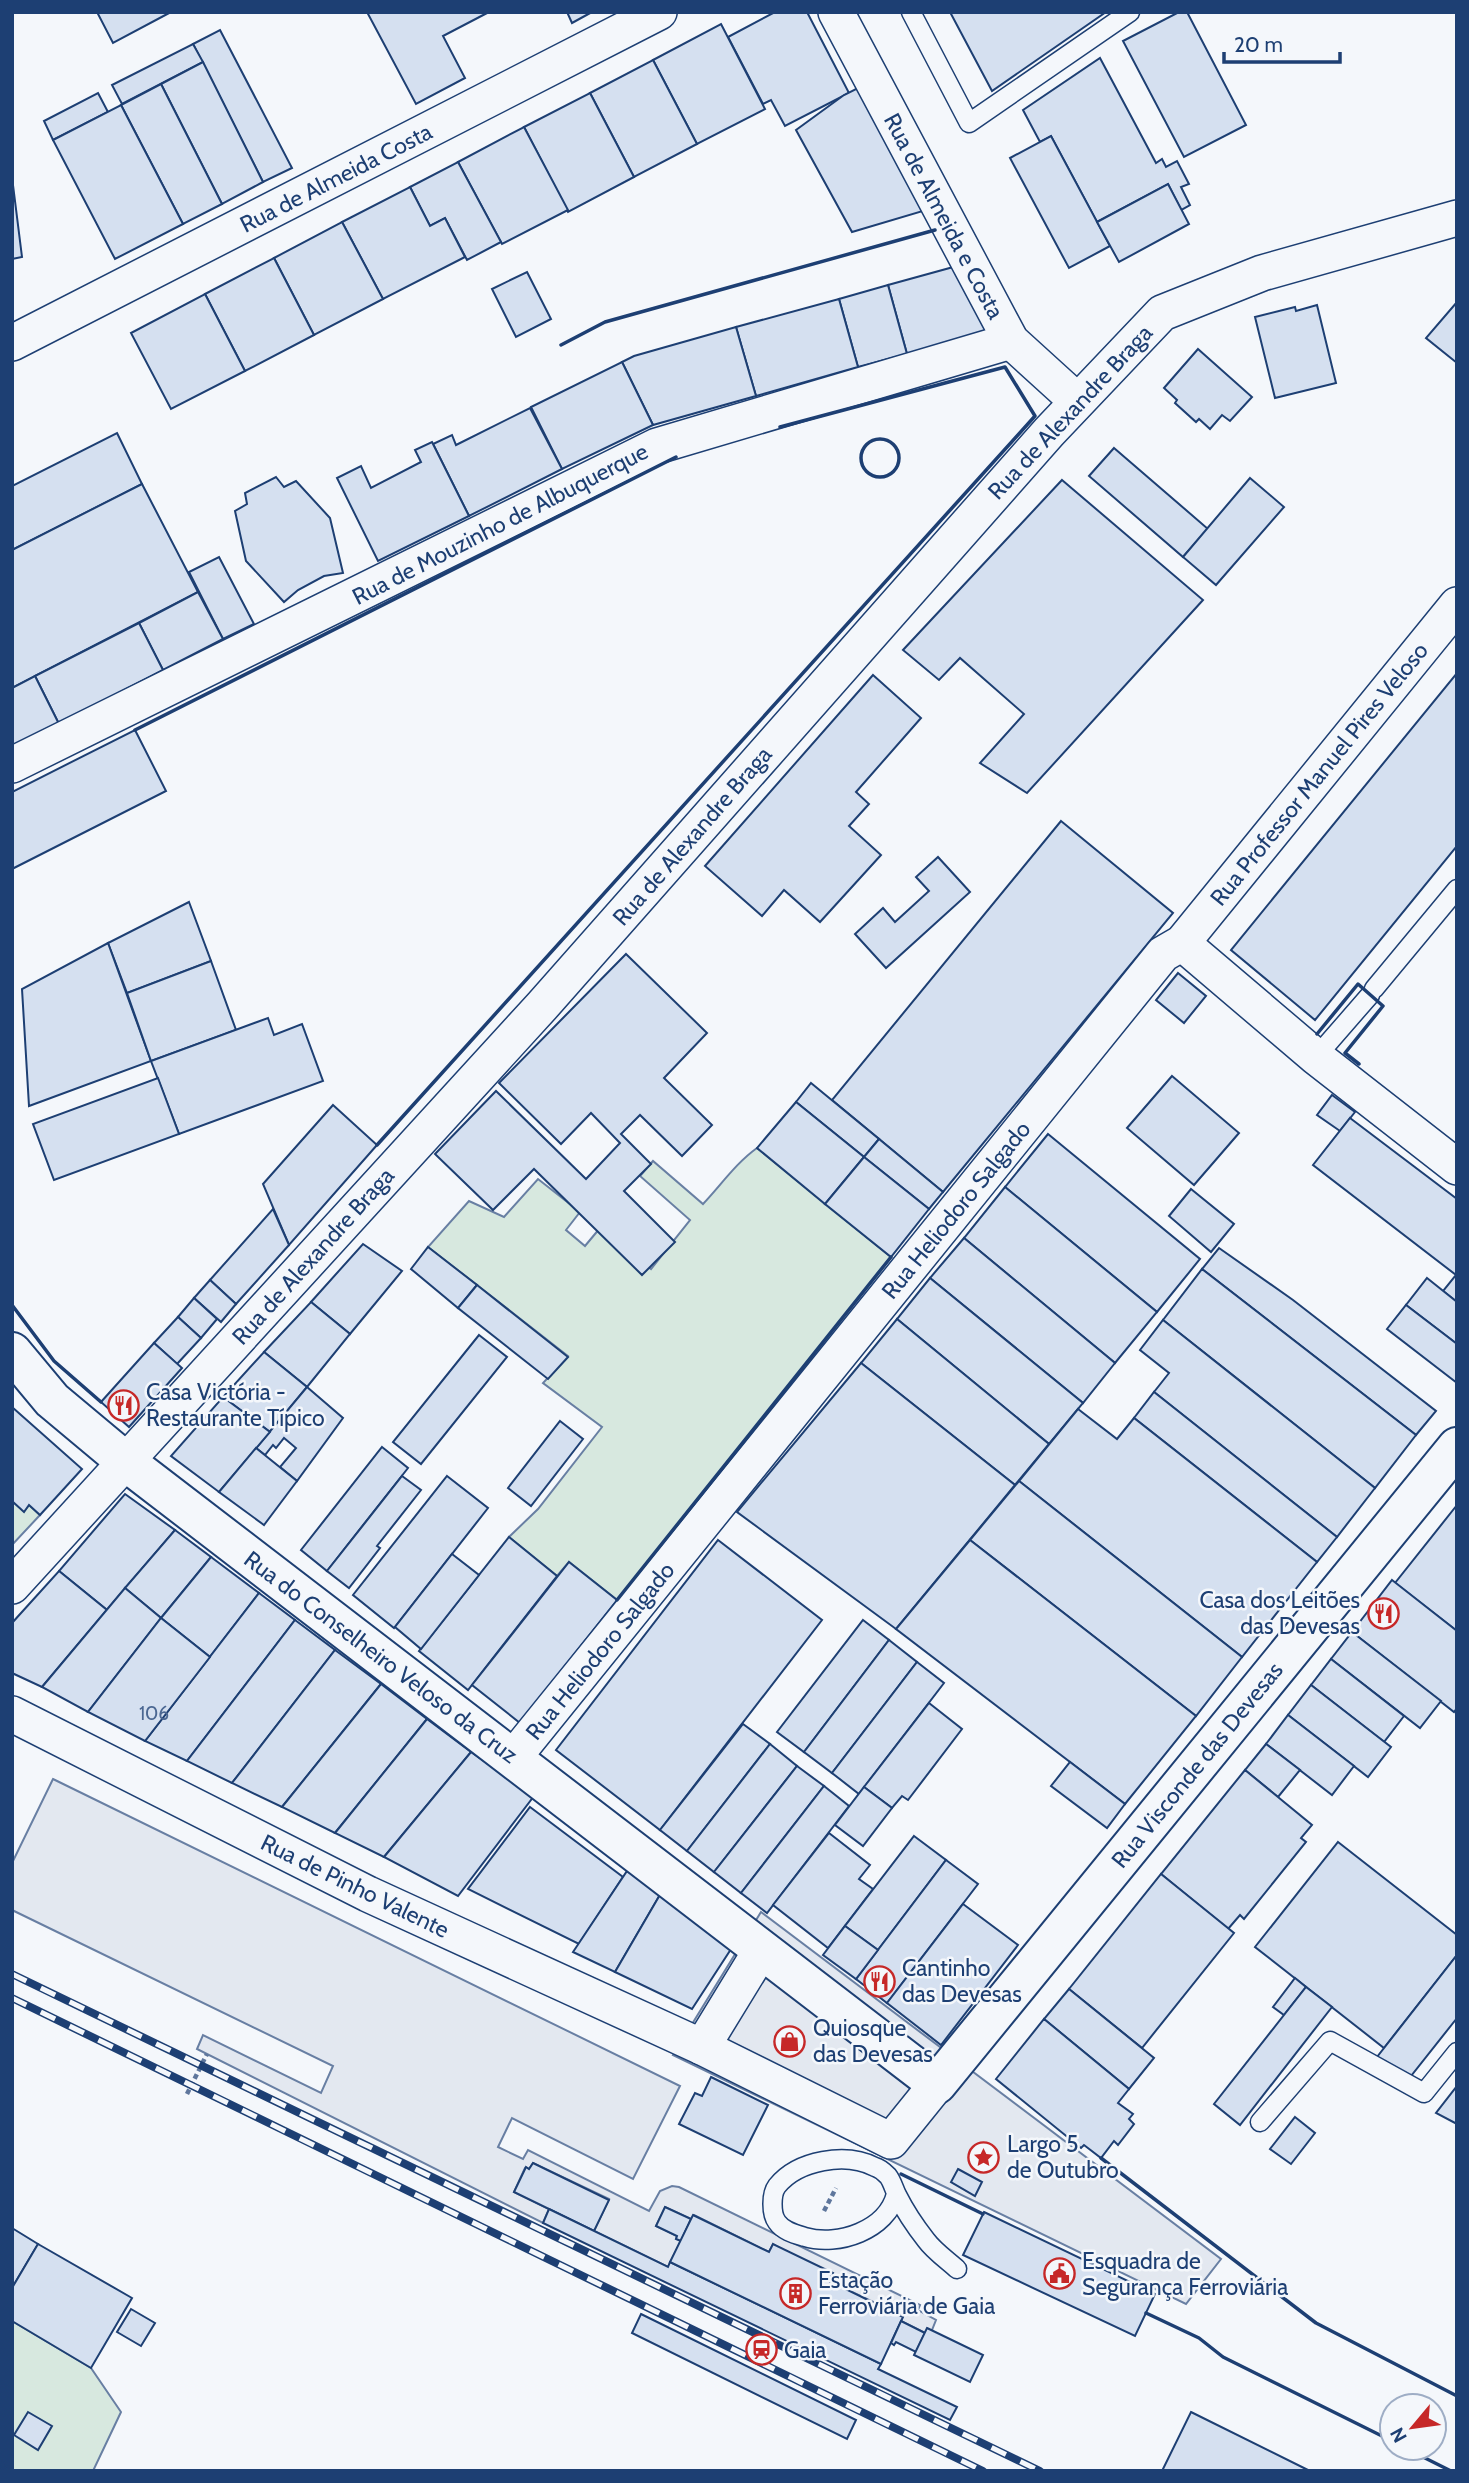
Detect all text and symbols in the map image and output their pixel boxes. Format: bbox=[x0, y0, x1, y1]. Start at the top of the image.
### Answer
scale bar bbox=[1224, 21, 1340, 65]
text: 20 m bbox=[1234, 32, 1283, 57]
street label: Rua de Almeida e Costa bbox=[878, 109, 1010, 323]
street label: Rua de Almeida Costa bbox=[235, 117, 437, 239]
street label: Rua de Alexandre Braga bbox=[982, 319, 1158, 505]
street label: Rua de Mouzinho de Albuquerque bbox=[348, 437, 653, 611]
street label: Rua Professor Manuel Pires Veloso bbox=[1204, 637, 1434, 911]
street label: Rua de Alexandre Braga bbox=[607, 741, 777, 931]
street label: Rua Heliodoro Salgado bbox=[876, 1115, 1036, 1305]
street label: Rua de Alexandre Braga bbox=[226, 1162, 400, 1350]
place label: Casa Victória - Restaurante Típico bbox=[146, 1378, 325, 1432]
restaurant icon: Casa Victória - Restaurante Típico bbox=[106, 1388, 140, 1422]
street label: Rua do Conselheiro Veloso da Cruz bbox=[239, 1545, 523, 1769]
street label: Rua Heliodoro Salgado bbox=[520, 1556, 680, 1746]
place label: Casa dos Leitões das Devesas bbox=[1199, 1586, 1360, 1640]
restaurant icon: Casa dos Leitões das Devesas bbox=[1366, 1596, 1400, 1630]
street label: Rua Visconde das Devesas bbox=[1105, 1657, 1289, 1873]
house number: 106 bbox=[139, 1702, 169, 1725]
street label: Rua de Pinho Valente bbox=[256, 1828, 454, 1944]
place label: Cantinho das Devesas bbox=[902, 1954, 1022, 2008]
restaurant icon: Cantinho das Devesas bbox=[862, 1964, 896, 1998]
place label: Quiosque das Devesas bbox=[813, 2014, 933, 2068]
shop icon: Quiosque das Devesas bbox=[773, 2024, 807, 2058]
place label: Largo 5 de Outubro bbox=[1007, 2130, 1119, 2184]
place icon: Largo 5 de Outubro bbox=[967, 2140, 1001, 2174]
place label: Esquadra de Segurança Ferroviária bbox=[1082, 2247, 1288, 2301]
public building icon: Esquadra de Segurança Ferroviária bbox=[1042, 2257, 1076, 2291]
place label: Estação Ferroviária de Gaia bbox=[818, 2266, 995, 2320]
building icon: Estação Ferroviária de Gaia bbox=[778, 2276, 812, 2310]
station icon: Gaia bbox=[744, 2333, 778, 2367]
place label: Gaia bbox=[784, 2336, 826, 2364]
north arrow bbox=[1378, 2392, 1448, 2462]
text: N bbox=[1385, 2424, 1412, 2446]

